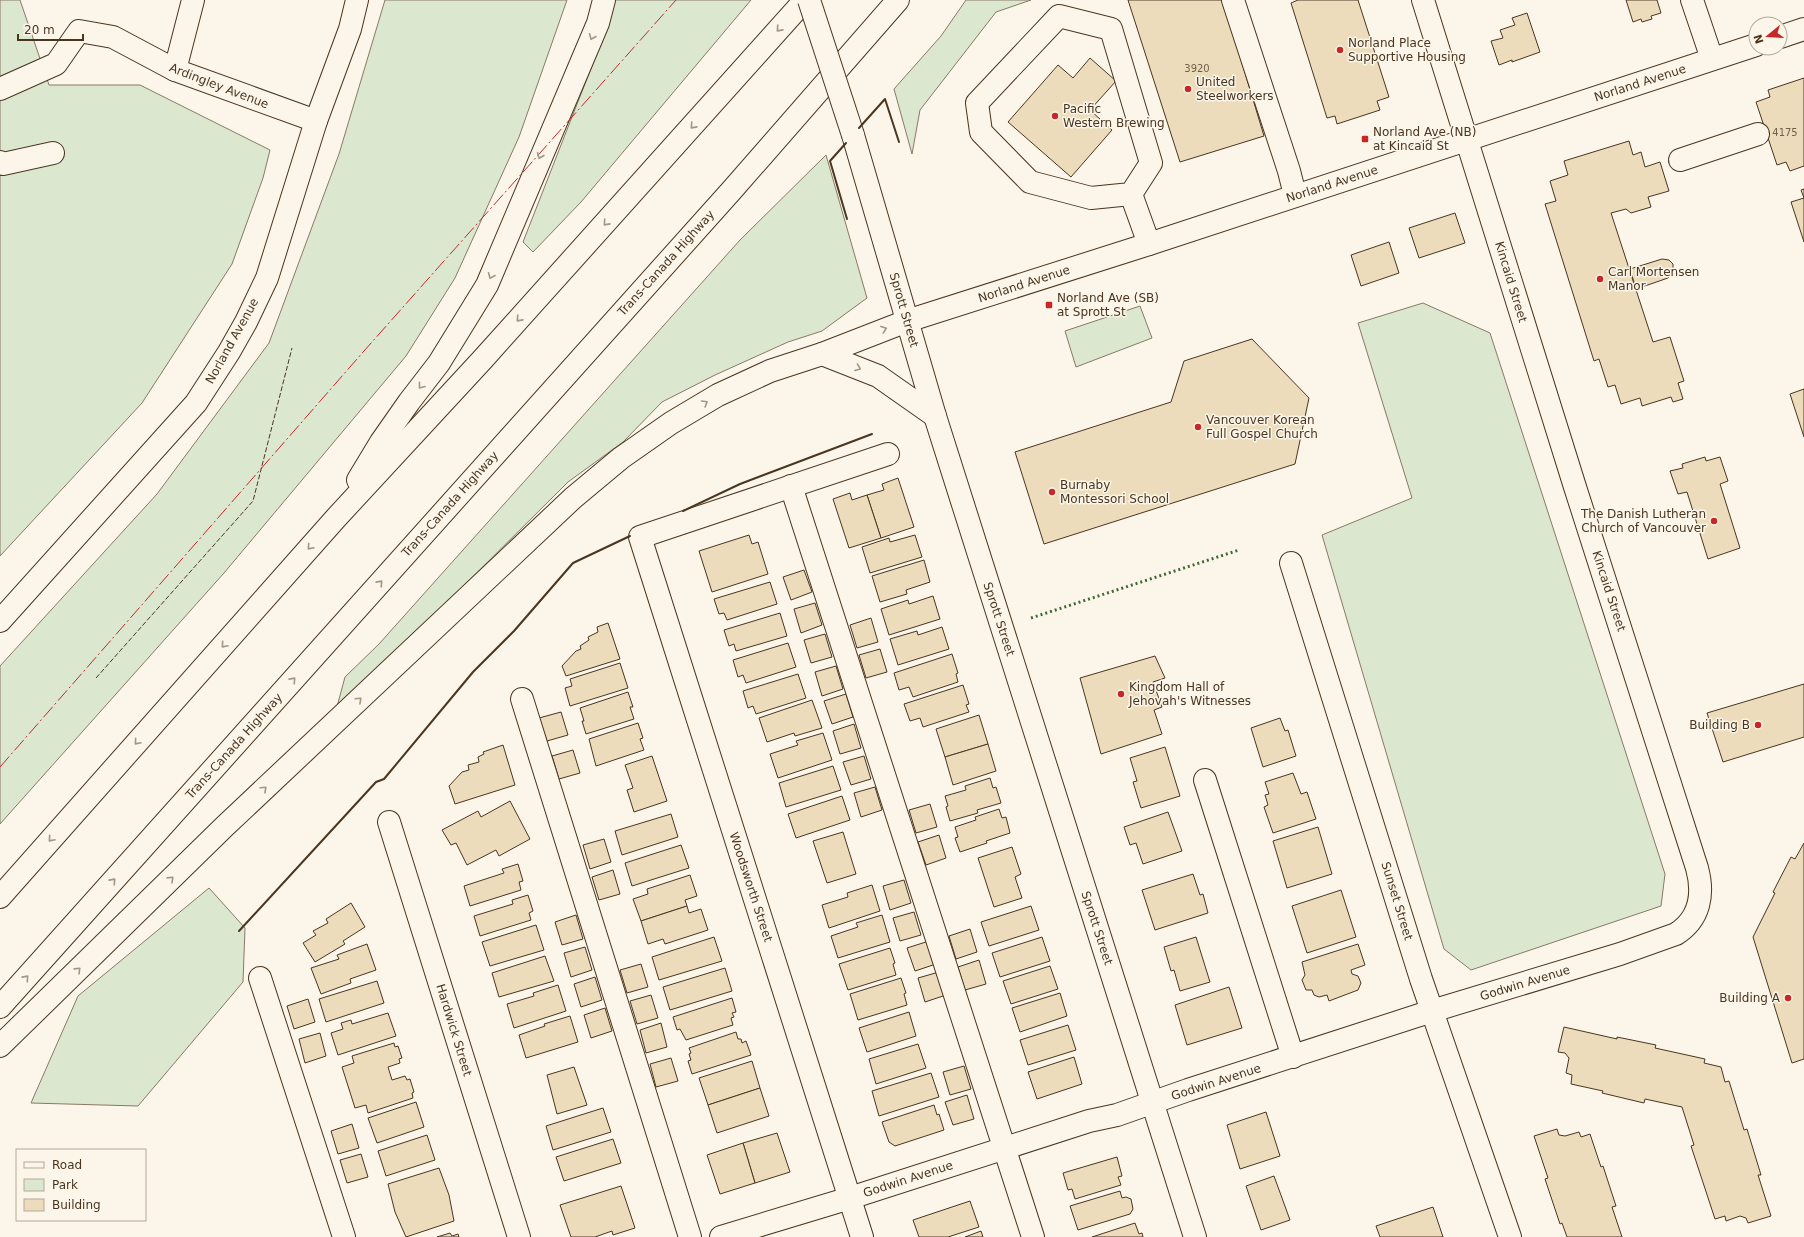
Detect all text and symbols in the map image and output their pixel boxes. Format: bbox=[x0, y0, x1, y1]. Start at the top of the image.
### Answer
scale bar bbox=[18, 16, 83, 42]
north arrow bbox=[1748, 16, 1788, 56]
text: 20 m bbox=[24, 23, 55, 37]
one-way arrow bbox=[777, 24, 784, 32]
one-way arrow bbox=[589, 32, 597, 40]
text: N bbox=[1751, 33, 1767, 45]
place label: Norland Place Supportive Housing bbox=[1348, 36, 1466, 64]
marker: Norland Place Supportive Housing bbox=[1335, 45, 1345, 55]
street label: Ardingley Avenue bbox=[167, 61, 271, 111]
street label: Norland Avenue bbox=[1592, 62, 1688, 104]
house number: 3920 bbox=[1184, 63, 1210, 74]
place label: United Steelworkers bbox=[1196, 75, 1274, 103]
marker: United Steelworkers bbox=[1183, 84, 1193, 94]
place label: Pacific Western Brewing bbox=[1063, 102, 1165, 130]
marker: Pacific Western Brewing bbox=[1050, 111, 1060, 121]
one-way arrow bbox=[690, 121, 697, 129]
place label: Norland Ave (NB) at Kincaid St bbox=[1373, 125, 1476, 153]
house number: 4175 bbox=[1772, 127, 1798, 138]
marker: Norland Ave (NB) at Kincaid St bbox=[1360, 134, 1370, 144]
one-way arrow bbox=[537, 153, 545, 160]
street label: Norland Avenue bbox=[1284, 163, 1380, 205]
street label: Trans-Canada Highway bbox=[614, 207, 717, 319]
one-way arrow bbox=[603, 218, 610, 225]
street label: Kincaid Street bbox=[1492, 240, 1530, 324]
street label: Norland Avenue bbox=[976, 263, 1072, 305]
place label: Carl Mortensen Manor bbox=[1608, 265, 1699, 293]
street label: Sprott Street bbox=[887, 271, 921, 349]
one-way arrow bbox=[487, 273, 495, 280]
marker: Carl Mortensen Manor bbox=[1595, 274, 1605, 284]
place label: Norland Ave (SB) at Sprott St bbox=[1057, 291, 1159, 319]
street label: Norland Avenue bbox=[203, 296, 261, 386]
marker: Norland Ave (SB) at Sprott St bbox=[1044, 300, 1054, 310]
one-way arrow bbox=[517, 315, 524, 322]
one-way arrow bbox=[881, 326, 888, 334]
one-way arrow bbox=[855, 364, 862, 372]
one-way arrow bbox=[419, 382, 426, 389]
one-way arrow bbox=[701, 401, 708, 408]
place label: Vancouver Korean Full Gospel Church bbox=[1206, 413, 1318, 441]
marker: Vancouver Korean Full Gospel Church bbox=[1193, 422, 1203, 432]
street label: Trans-Canada Highway bbox=[398, 448, 501, 560]
place label: Burnaby Montessori School bbox=[1060, 478, 1169, 506]
marker: Burnaby Montessori School bbox=[1047, 487, 1057, 497]
place label: The Danish Lutheran Church of Vancouver bbox=[1580, 507, 1706, 535]
marker: The Danish Lutheran Church of Vancouver bbox=[1709, 516, 1719, 526]
one-way arrow bbox=[307, 542, 314, 550]
street label: Kincaid Street bbox=[1589, 549, 1629, 633]
one-way arrow bbox=[375, 580, 382, 588]
street label: Sprott Street bbox=[980, 580, 1018, 658]
one-way arrow bbox=[221, 640, 228, 647]
one-way arrow bbox=[288, 677, 295, 685]
place label: Kingdom Hall of Jehovah's Witnesses bbox=[1128, 680, 1251, 708]
marker: Kingdom Hall of Jehovah's Witnesses bbox=[1116, 689, 1126, 699]
street label: Trans-Canada Highway bbox=[182, 690, 285, 802]
one-way arrow bbox=[354, 697, 362, 705]
place label: Building B bbox=[1689, 718, 1750, 732]
marker: Building B bbox=[1753, 720, 1763, 730]
one-way arrow bbox=[135, 737, 142, 745]
one-way arrow bbox=[259, 786, 267, 794]
street label: Woodsworth Street bbox=[727, 830, 775, 944]
one-way arrow bbox=[49, 835, 56, 842]
street label: Sunset Street bbox=[1378, 860, 1416, 942]
one-way arrow bbox=[166, 876, 174, 884]
one-way arrow bbox=[108, 878, 115, 886]
street label: Sprott Street bbox=[1078, 889, 1116, 967]
street label: Godwin Avenue bbox=[1478, 963, 1572, 1003]
one-way arrow bbox=[73, 967, 81, 975]
one-way arrow bbox=[21, 975, 29, 983]
street label: Hardwick Street bbox=[433, 982, 475, 1078]
place label: Building A bbox=[1719, 991, 1781, 1005]
marker: Building A bbox=[1783, 993, 1793, 1003]
street label: Godwin Avenue bbox=[1169, 1061, 1263, 1103]
legend bbox=[16, 1149, 146, 1221]
text: Road bbox=[52, 1158, 82, 1172]
street label: Godwin Avenue bbox=[861, 1158, 955, 1200]
text: Park bbox=[52, 1178, 78, 1192]
text: Building bbox=[52, 1198, 101, 1212]

